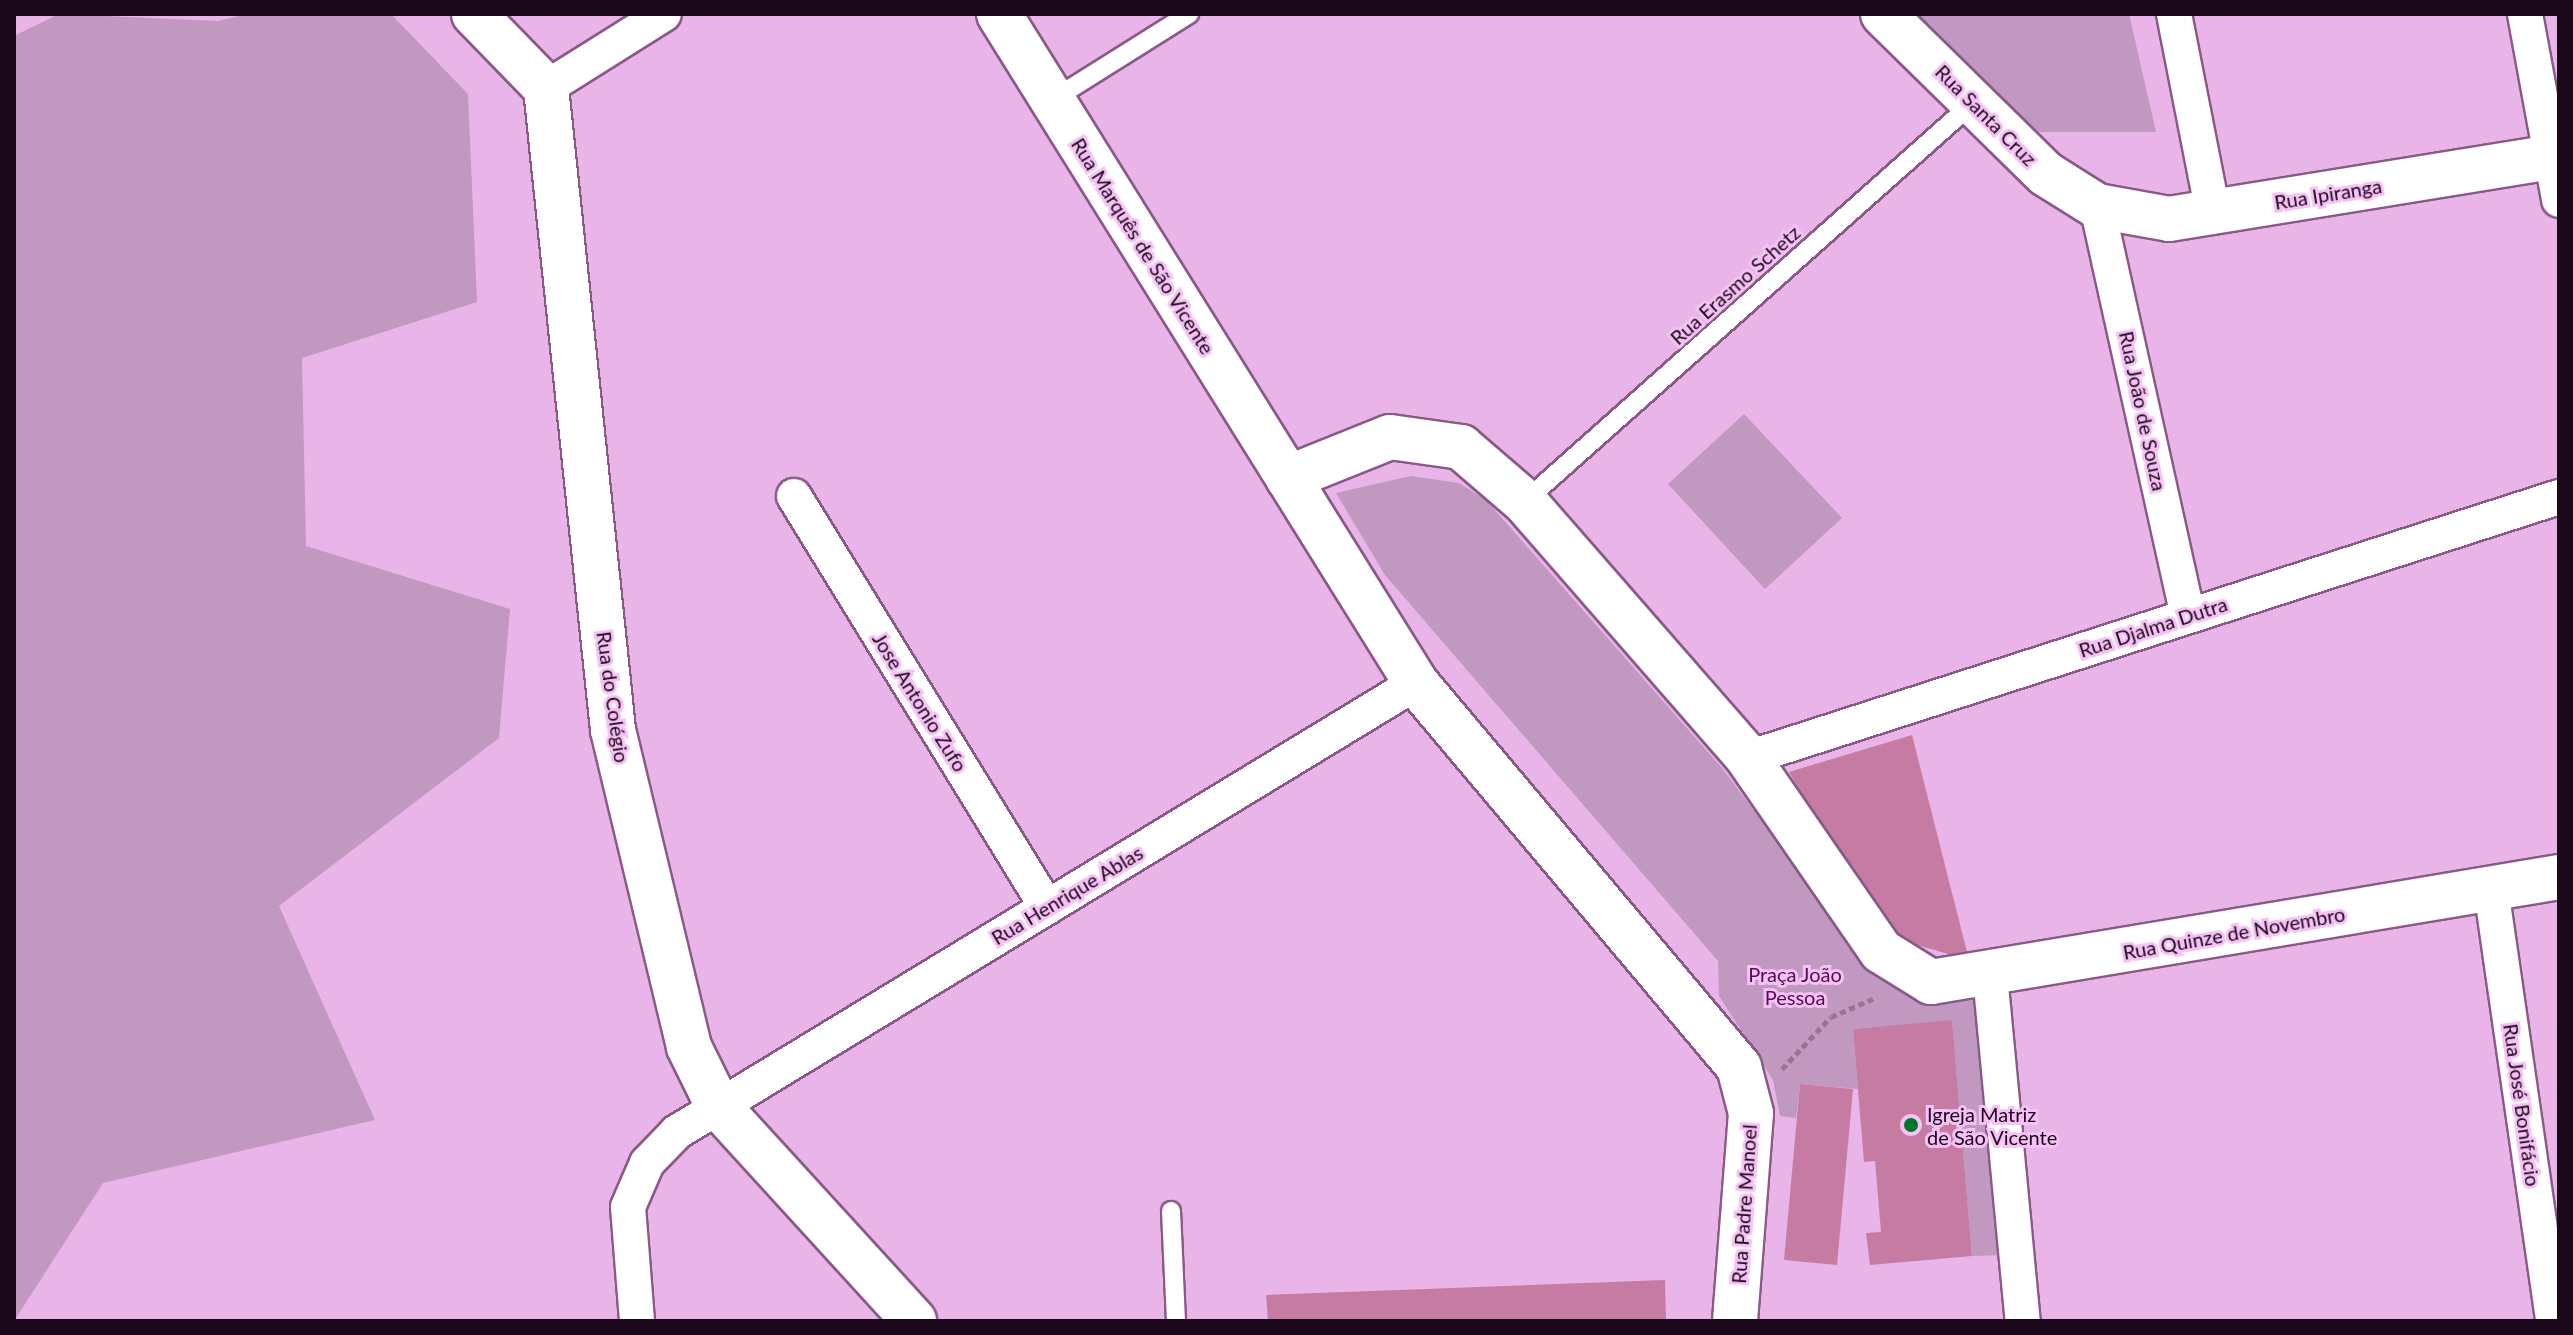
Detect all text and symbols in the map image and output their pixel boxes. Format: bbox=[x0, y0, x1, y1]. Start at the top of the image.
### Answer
street label: Rua Santa Cruz bbox=[1930, 59, 2042, 171]
street label: Rua Marquês de São Vicente bbox=[1066, 133, 1220, 359]
street label: Rua Ipiranga bbox=[2273, 174, 2383, 214]
street label: Rua Erasmo Schetz bbox=[1665, 220, 1805, 350]
street label: Rua João de Souza bbox=[2114, 329, 2172, 493]
street label: Rua Djalma Dutra bbox=[2076, 592, 2230, 662]
street label: Jose Antonio Zufo bbox=[867, 628, 973, 776]
street label: Rua do Colégio bbox=[592, 630, 634, 764]
street label: Rua Henrique Ablas bbox=[987, 840, 1147, 950]
street label: Rua Quinze de Novembro bbox=[2121, 902, 2347, 964]
park label: Praça João Pessoa bbox=[1748, 963, 1842, 1010]
street label: Rua José Bonifácio bbox=[2499, 1022, 2545, 1188]
place label: Igreja Matriz de São Vicente bbox=[1927, 1102, 2058, 1149]
marker: Igreja Matriz de São Vicente bbox=[1902, 1116, 1920, 1134]
street label: Rua Padre Manoel bbox=[1726, 1124, 1762, 1284]

